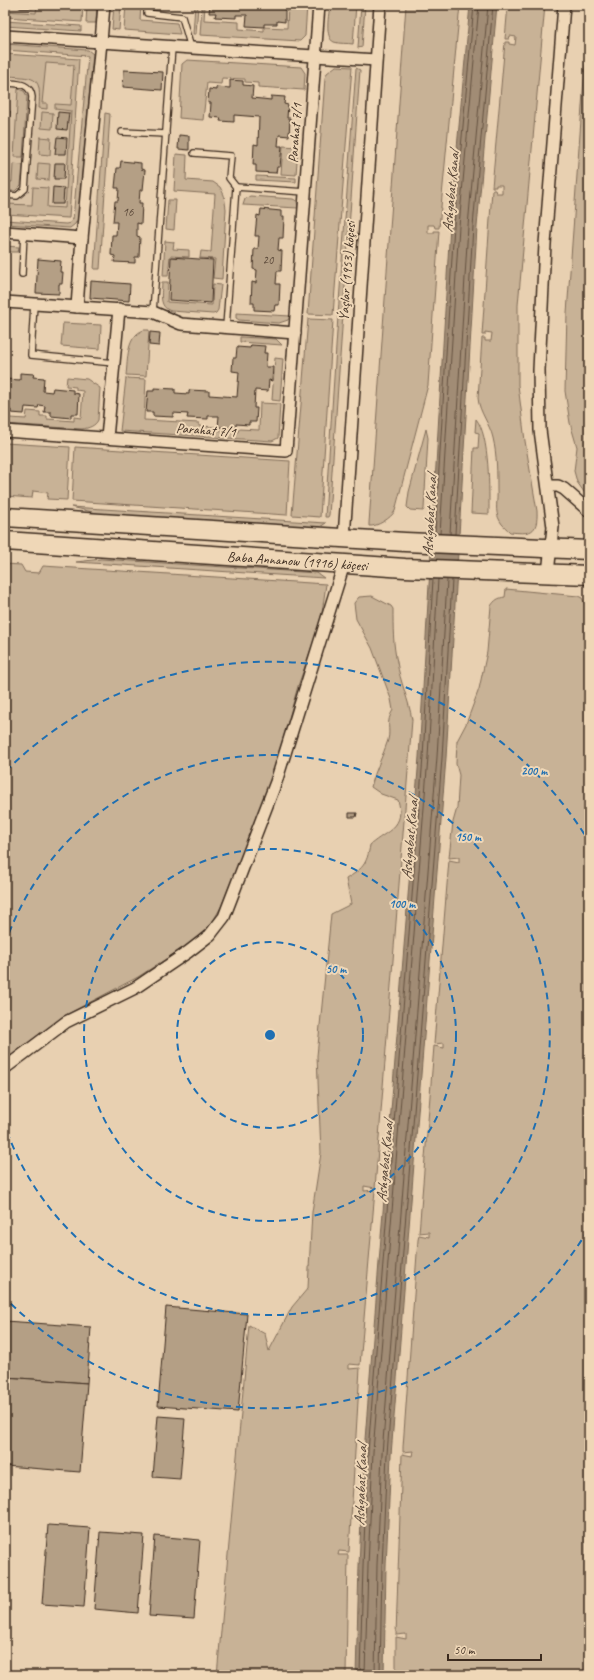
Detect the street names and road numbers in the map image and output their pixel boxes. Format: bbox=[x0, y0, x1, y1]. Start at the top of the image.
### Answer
street label: Parahat 7/1 bbox=[284, 102, 306, 164]
street label: Ýaşlar (1953) köçesi bbox=[335, 218, 359, 321]
street label: Parahat 7/1 bbox=[175, 419, 237, 441]
street label: Baba Annanow (1916) köçesi bbox=[227, 548, 370, 574]

